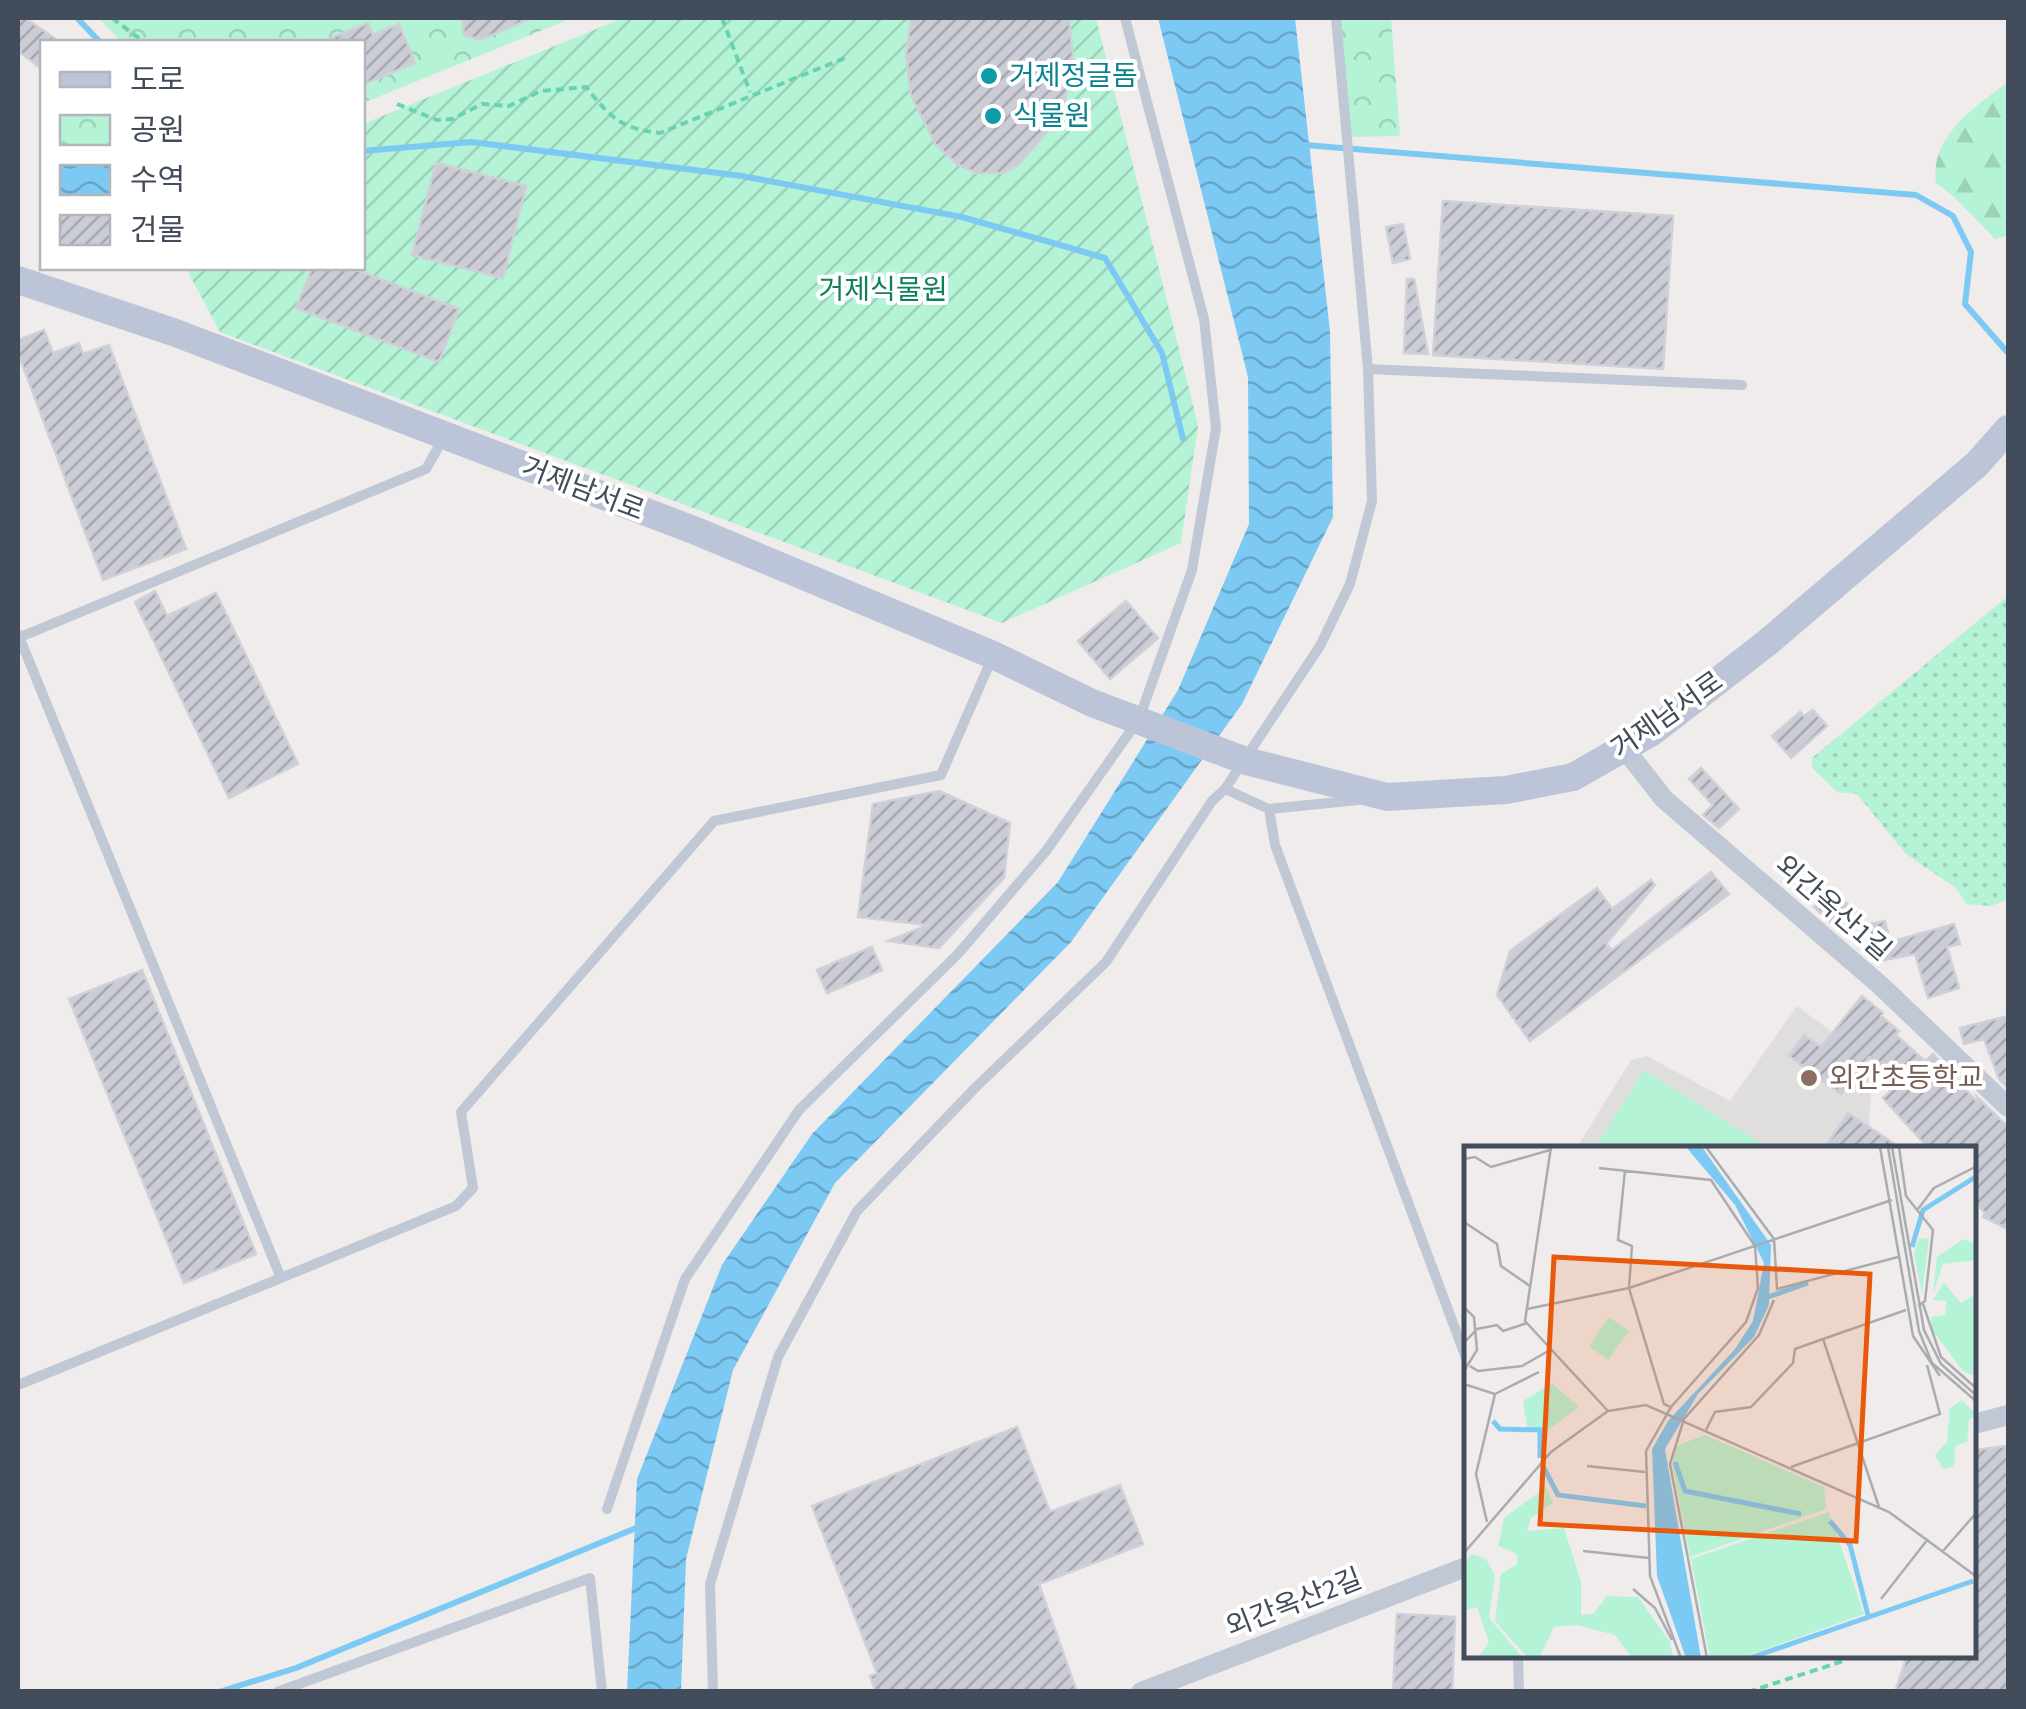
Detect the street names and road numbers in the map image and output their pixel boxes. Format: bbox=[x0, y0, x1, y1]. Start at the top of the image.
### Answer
street label: 거제남서로 bbox=[516, 447, 650, 531]
street label: 거제남서로 bbox=[1603, 662, 1731, 768]
street label: 외간옥산1길 bbox=[1766, 846, 1900, 970]
street label: 외간옥산2길 bbox=[1220, 1559, 1368, 1647]

